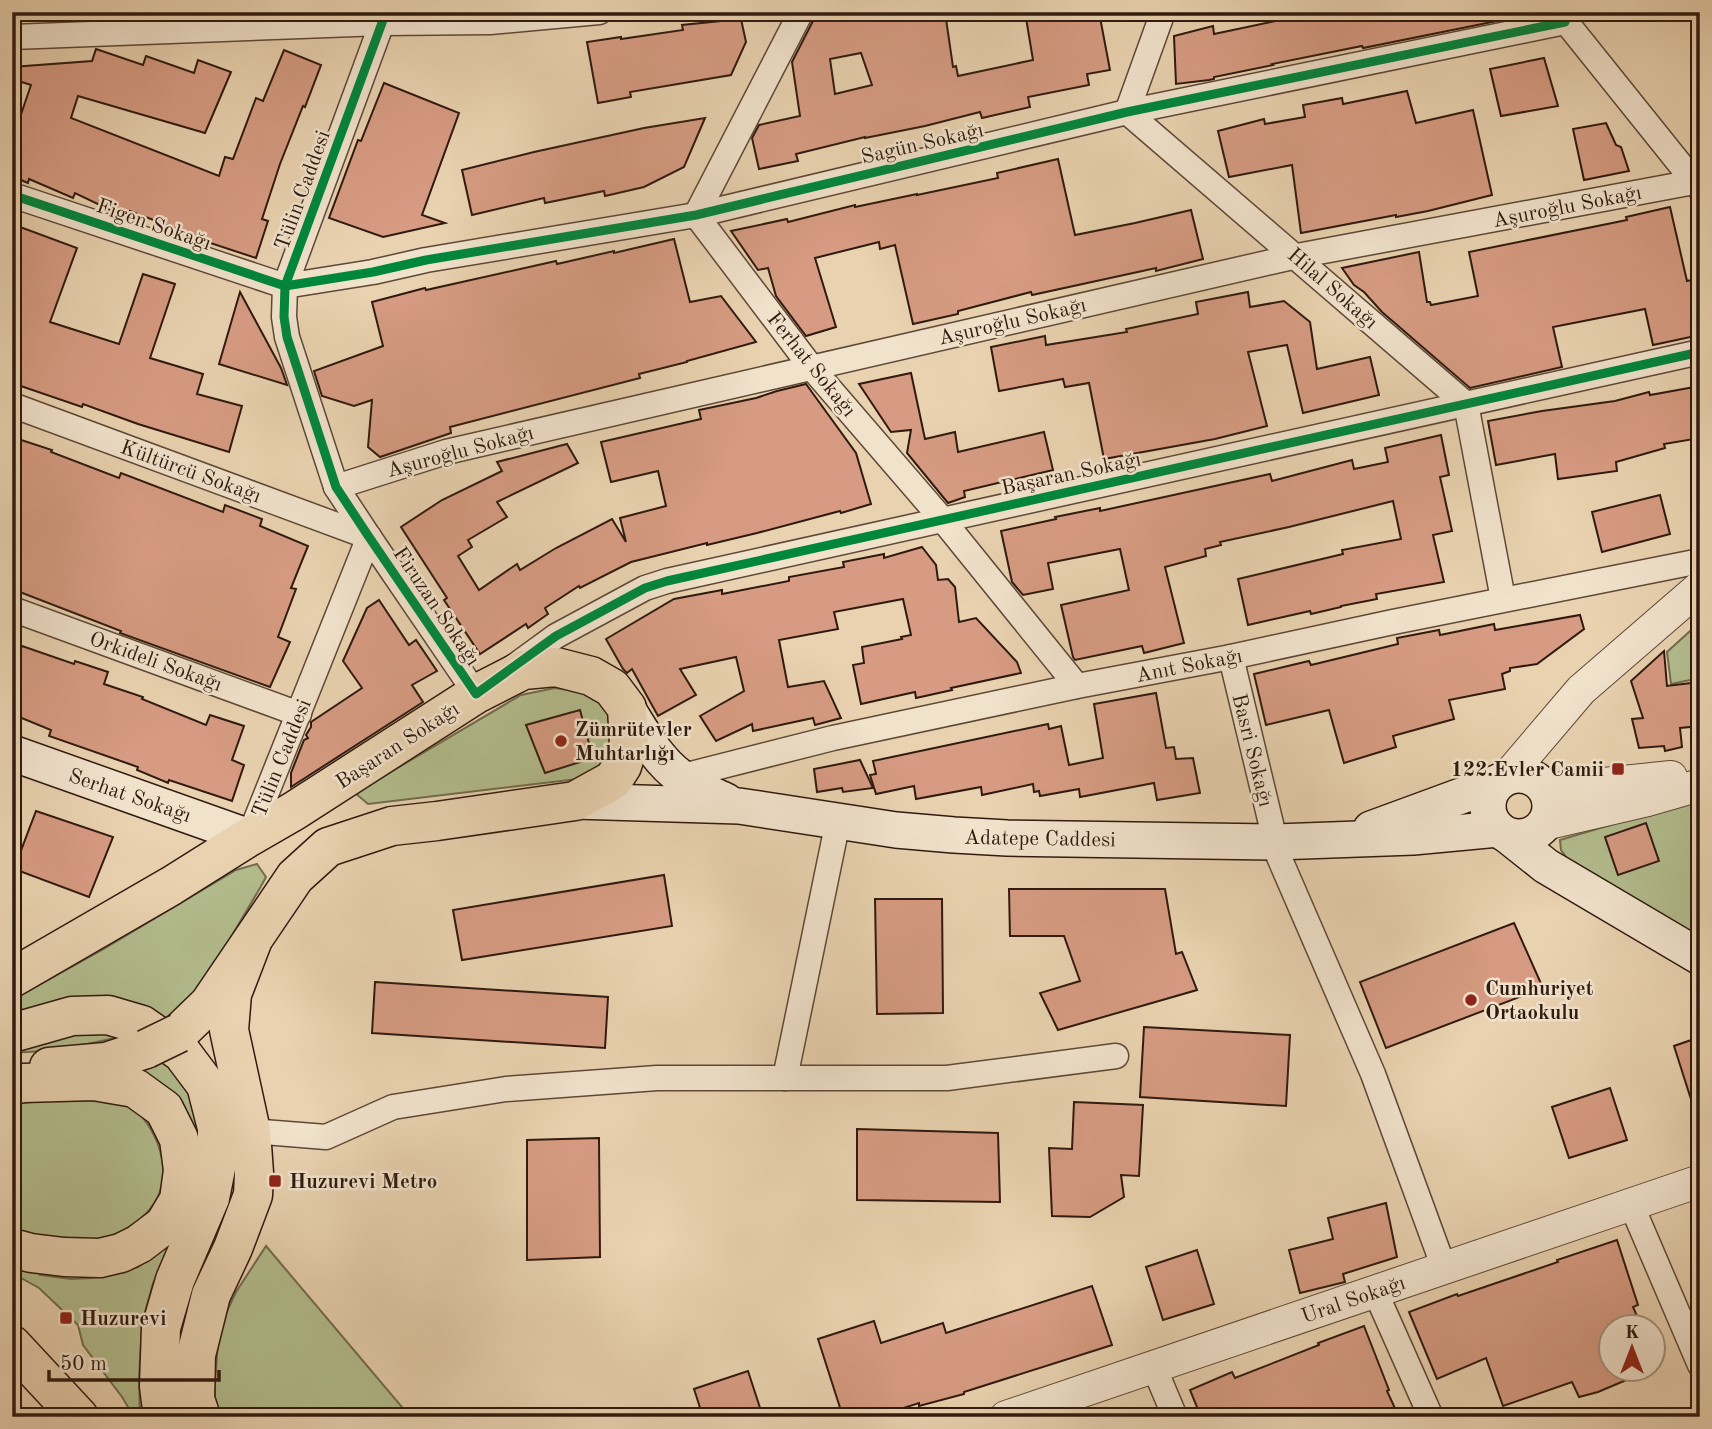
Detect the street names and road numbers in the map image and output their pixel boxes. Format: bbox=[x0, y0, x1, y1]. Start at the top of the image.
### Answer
street label: Sagün Sokağı bbox=[859, 120, 986, 169]
street label: Tülin Caddesi bbox=[272, 128, 335, 253]
street label: Aşuroğlu Sokağı bbox=[1491, 183, 1644, 232]
street label: Figen Sokağı bbox=[93, 196, 214, 255]
street label: Hilal Sokağı bbox=[1283, 245, 1381, 334]
street label: Aşuroğlu Sokağı bbox=[936, 295, 1088, 350]
street label: Ferhat Sokağı bbox=[762, 309, 859, 421]
street label: Aşuroğlu Sokağı bbox=[385, 423, 536, 482]
street label: Kültürcü Sokağı bbox=[117, 437, 264, 508]
street label: Başaran Sokağı bbox=[1000, 449, 1143, 500]
street label: Firuzan Sokağı bbox=[388, 544, 483, 670]
street label: Orkideli Sokağı bbox=[86, 629, 225, 696]
street label: Anıt Sokağı bbox=[1134, 646, 1244, 687]
street label: Basri Sokağı bbox=[1227, 692, 1276, 809]
street label: Tülin Caddesi bbox=[249, 696, 316, 821]
street label: Başaran Sokağı bbox=[332, 699, 463, 794]
street label: Serhat Sokağı bbox=[66, 766, 193, 827]
street label: Adatepe Caddesi bbox=[964, 828, 1116, 851]
street label: Ural Sokağı bbox=[1299, 1273, 1408, 1328]

